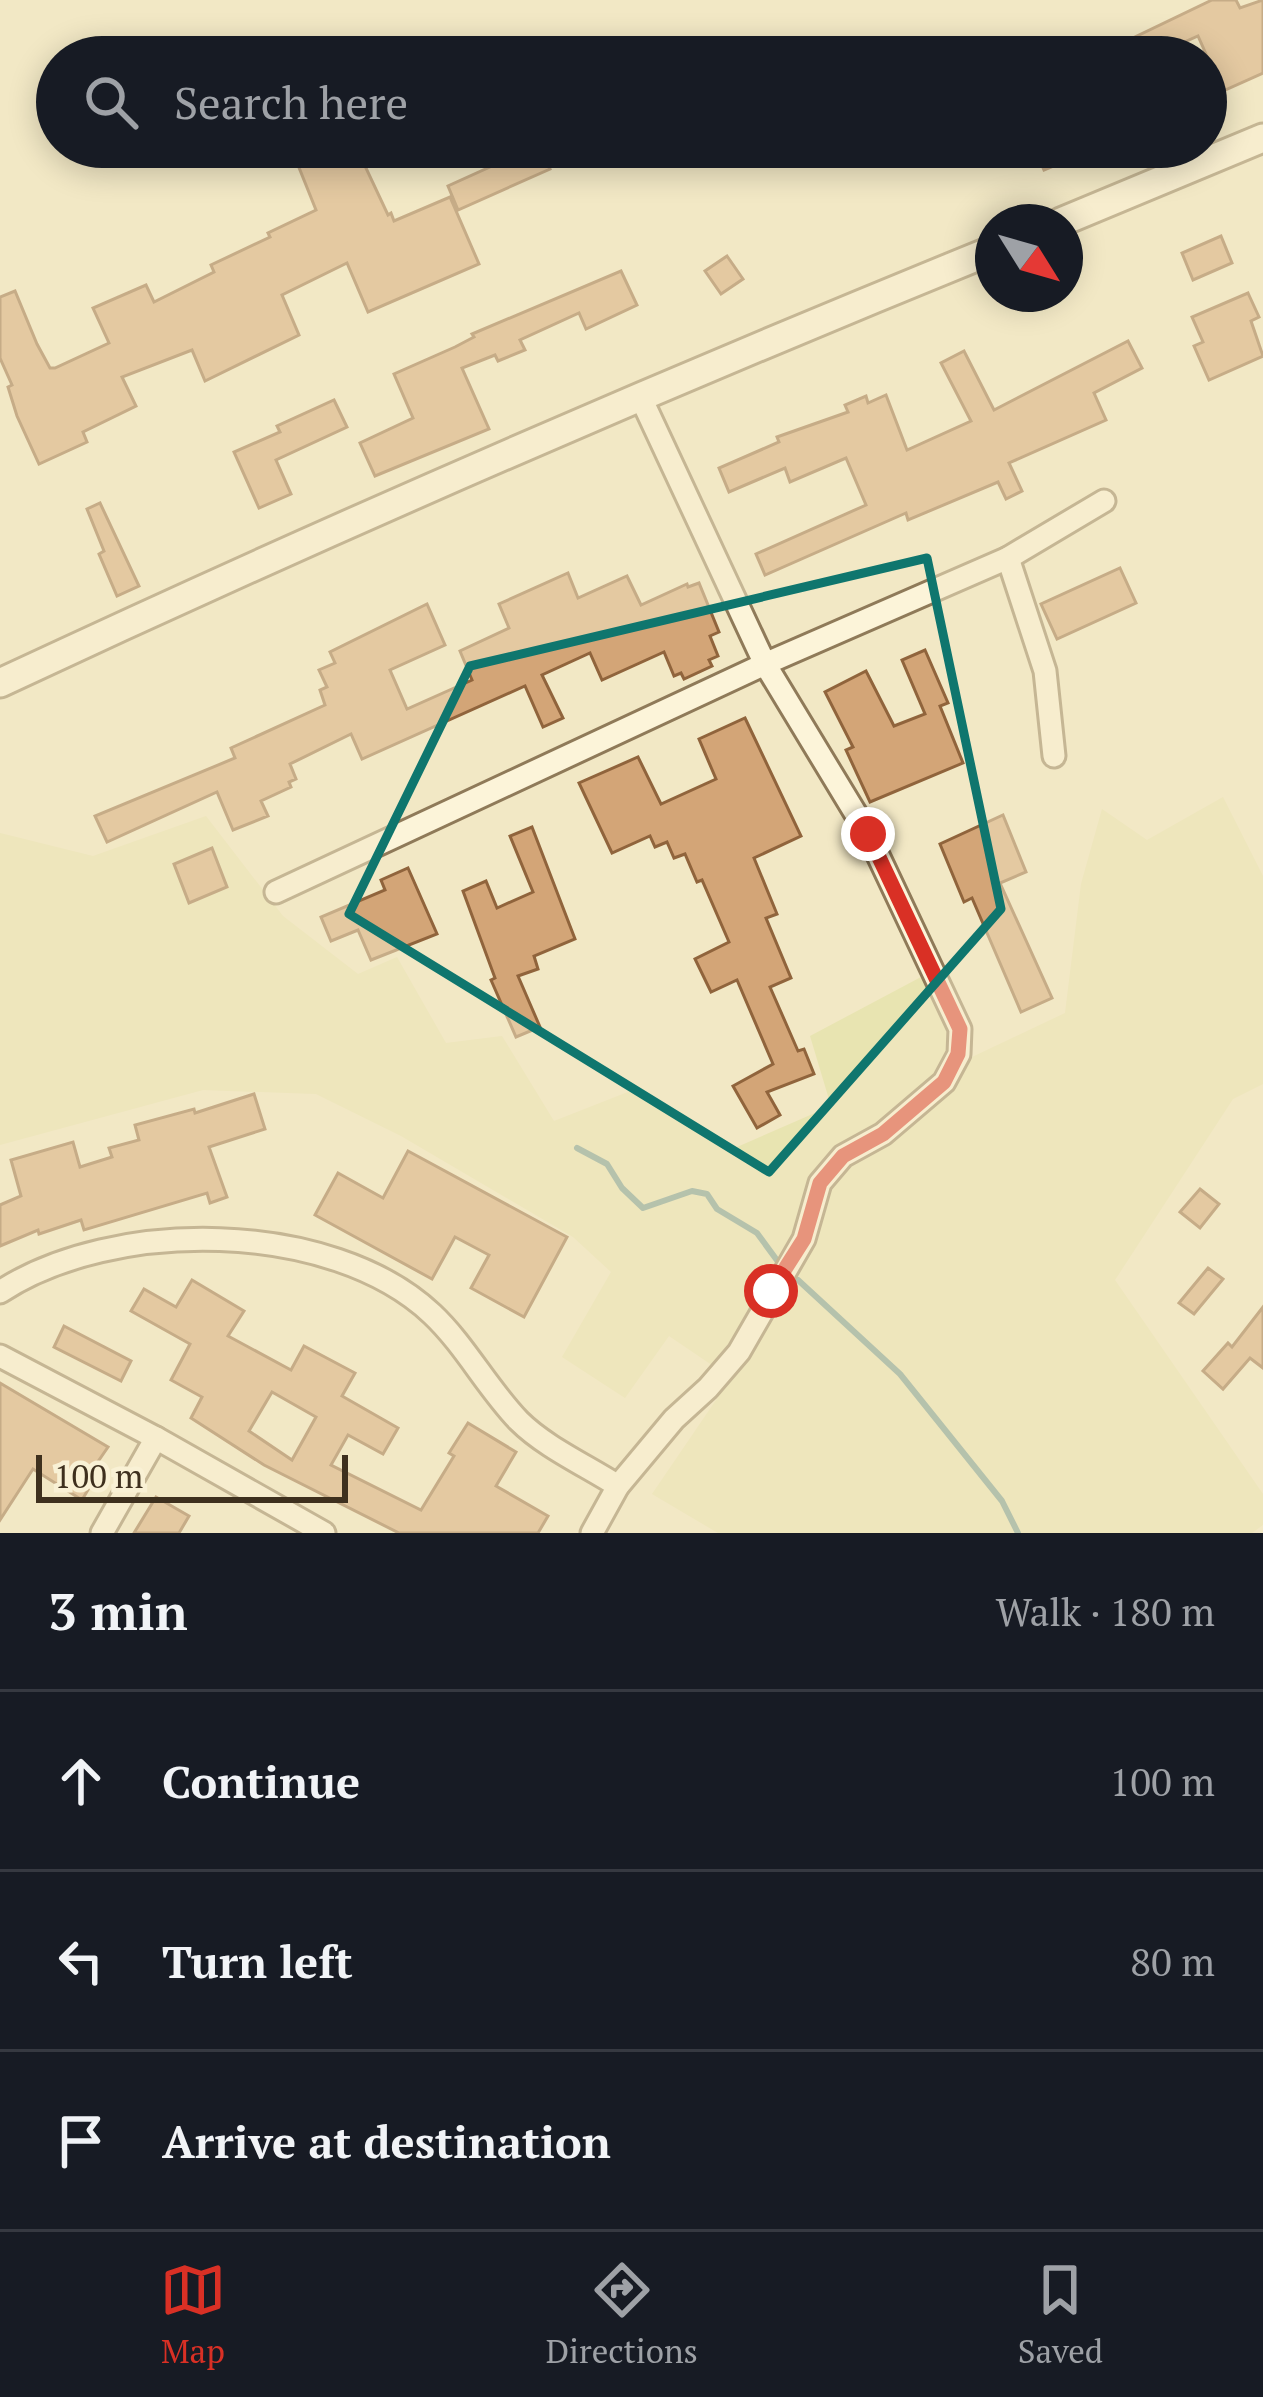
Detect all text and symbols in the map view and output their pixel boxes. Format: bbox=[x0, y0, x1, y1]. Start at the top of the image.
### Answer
search box bbox=[36, 36, 1227, 168]
icon: search bbox=[78, 69, 144, 135]
text: Search here bbox=[174, 72, 408, 132]
north arrow bbox=[975, 204, 1083, 312]
route end bbox=[841, 807, 895, 861]
route start bbox=[744, 1264, 798, 1318]
scale bar bbox=[36, 1449, 348, 1502]
text: 100 m bbox=[54, 1454, 143, 1497]
text: 3 min bbox=[48, 1577, 188, 1645]
text: Walk · 180 m bbox=[996, 1585, 1215, 1637]
icon: ahead bbox=[48, 1748, 114, 1814]
text: Continue bbox=[162, 1751, 360, 1811]
text: 100 m bbox=[1110, 1755, 1215, 1807]
icon: left bbox=[48, 1928, 114, 1994]
text: Turn left bbox=[162, 1931, 353, 1991]
text: 80 m bbox=[1130, 1935, 1215, 1987]
icon: arrive bbox=[48, 2108, 114, 2174]
text: Arrive at destination bbox=[162, 2111, 611, 2171]
tab: Map bbox=[160, 2257, 226, 2372]
tab: Directions bbox=[546, 2257, 698, 2372]
tab: Saved bbox=[1018, 2257, 1103, 2372]

